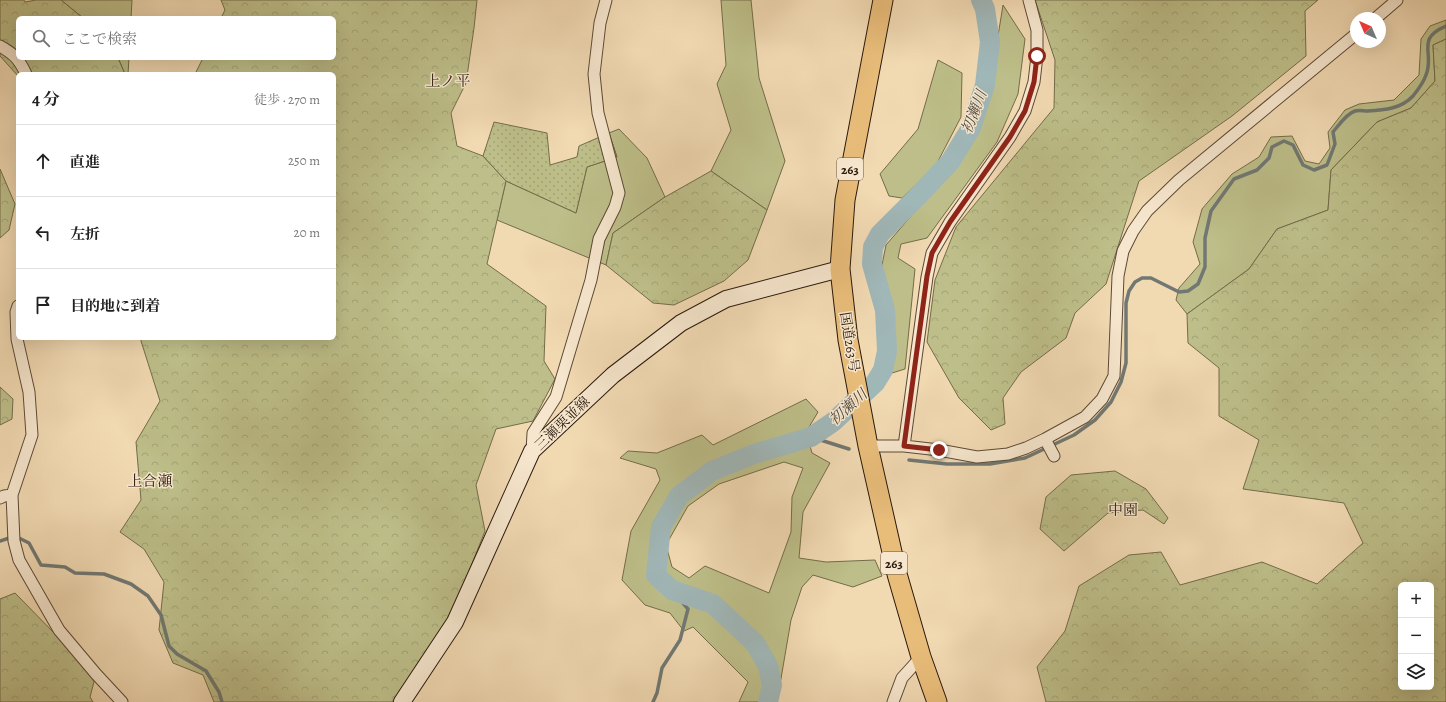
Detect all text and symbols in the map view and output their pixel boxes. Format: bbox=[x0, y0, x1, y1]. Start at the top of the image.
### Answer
north arrow bbox=[1350, 12, 1386, 48]
search box bbox=[16, 16, 336, 60]
icon: search bbox=[30, 27, 52, 49]
text: ここで検索 bbox=[62, 29, 137, 49]
route start bbox=[1028, 47, 1046, 65]
district label: 上ノ平 bbox=[425, 71, 471, 91]
water label: 初瀬川 bbox=[957, 86, 992, 137]
text: 4 分 bbox=[32, 88, 60, 111]
text: 徒歩 · 270 m bbox=[254, 91, 320, 108]
icon: ahead bbox=[32, 150, 54, 172]
text: 直進 bbox=[70, 152, 100, 172]
text: 250 m bbox=[288, 152, 320, 169]
road number: 263 bbox=[837, 158, 863, 180]
icon: left bbox=[32, 222, 54, 244]
text: 左折 bbox=[70, 224, 100, 244]
text: 20 m bbox=[294, 224, 320, 241]
icon: arrive bbox=[32, 294, 54, 316]
text: 目的地に到着 bbox=[70, 296, 160, 316]
street label: 国道263号 bbox=[835, 310, 864, 374]
water label: 初瀬川 bbox=[825, 383, 873, 429]
street label: 三瀬栗並線 bbox=[531, 392, 594, 455]
route end bbox=[930, 441, 948, 459]
district label: 上合瀬 bbox=[127, 471, 173, 491]
district label: 中園 bbox=[1108, 500, 1138, 520]
road number: 263 bbox=[881, 552, 907, 574]
map controls bbox=[1398, 582, 1434, 690]
button: + bbox=[1398, 582, 1434, 618]
button: − bbox=[1398, 618, 1434, 654]
button: layers bbox=[1398, 654, 1434, 690]

